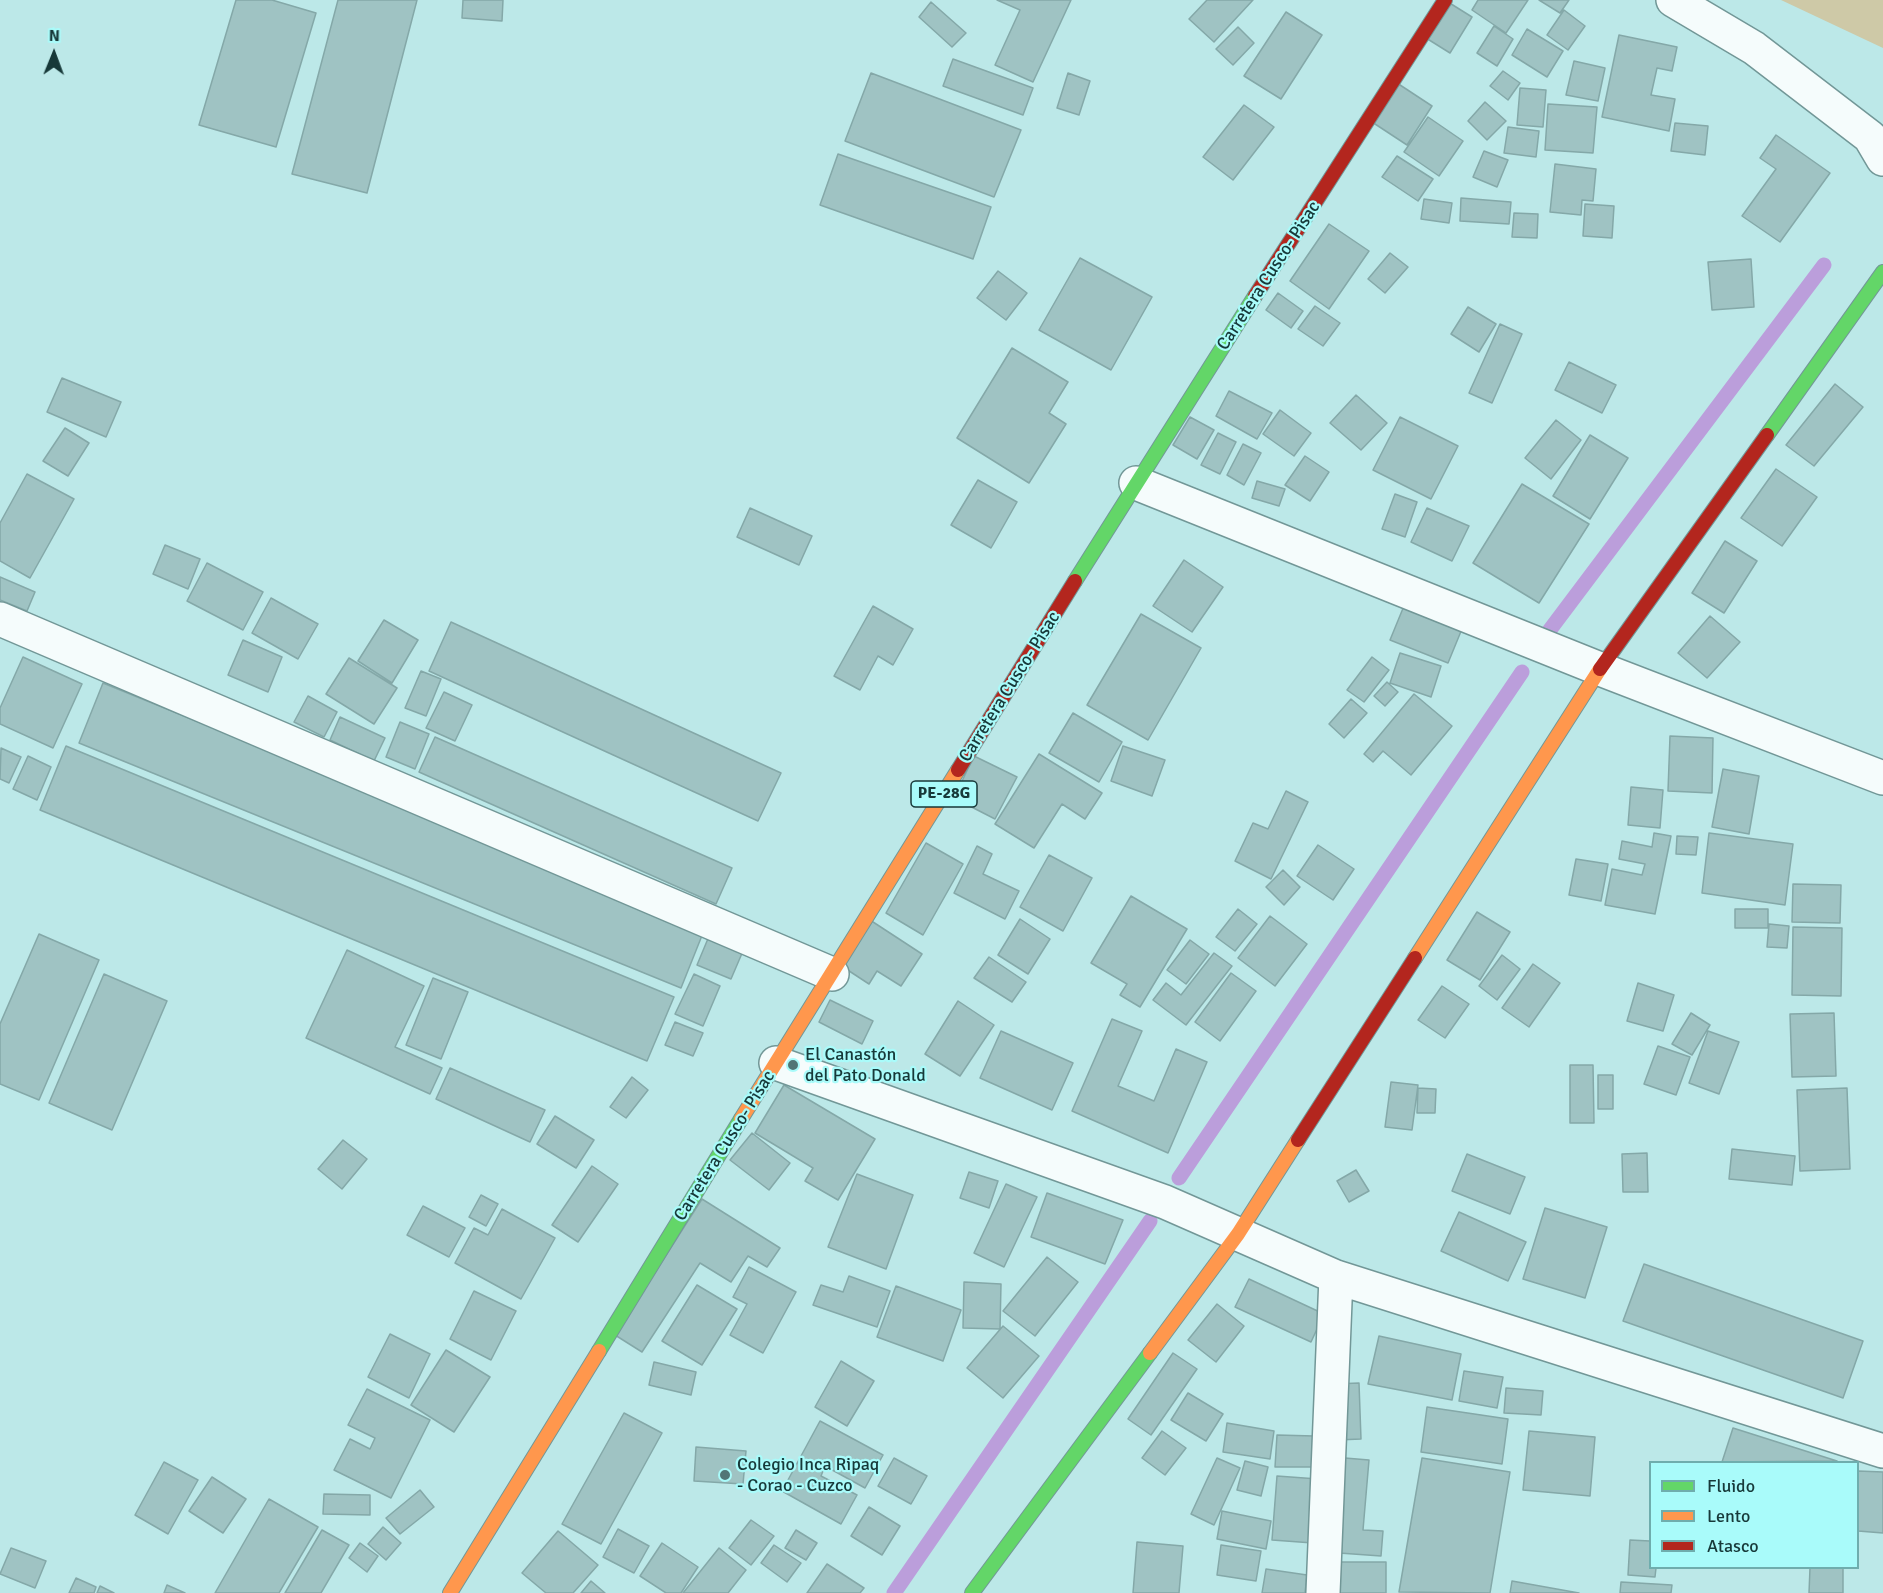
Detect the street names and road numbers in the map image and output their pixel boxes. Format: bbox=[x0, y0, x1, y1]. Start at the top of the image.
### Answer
street label: Carretera Cusco- Pisac bbox=[1213, 197, 1325, 355]
street label: Carretera Cusco- Pisac bbox=[955, 608, 1065, 766]
road number: PE-28G bbox=[911, 781, 977, 807]
street label: Carretera Cusco- Pisac bbox=[670, 1067, 780, 1225]

